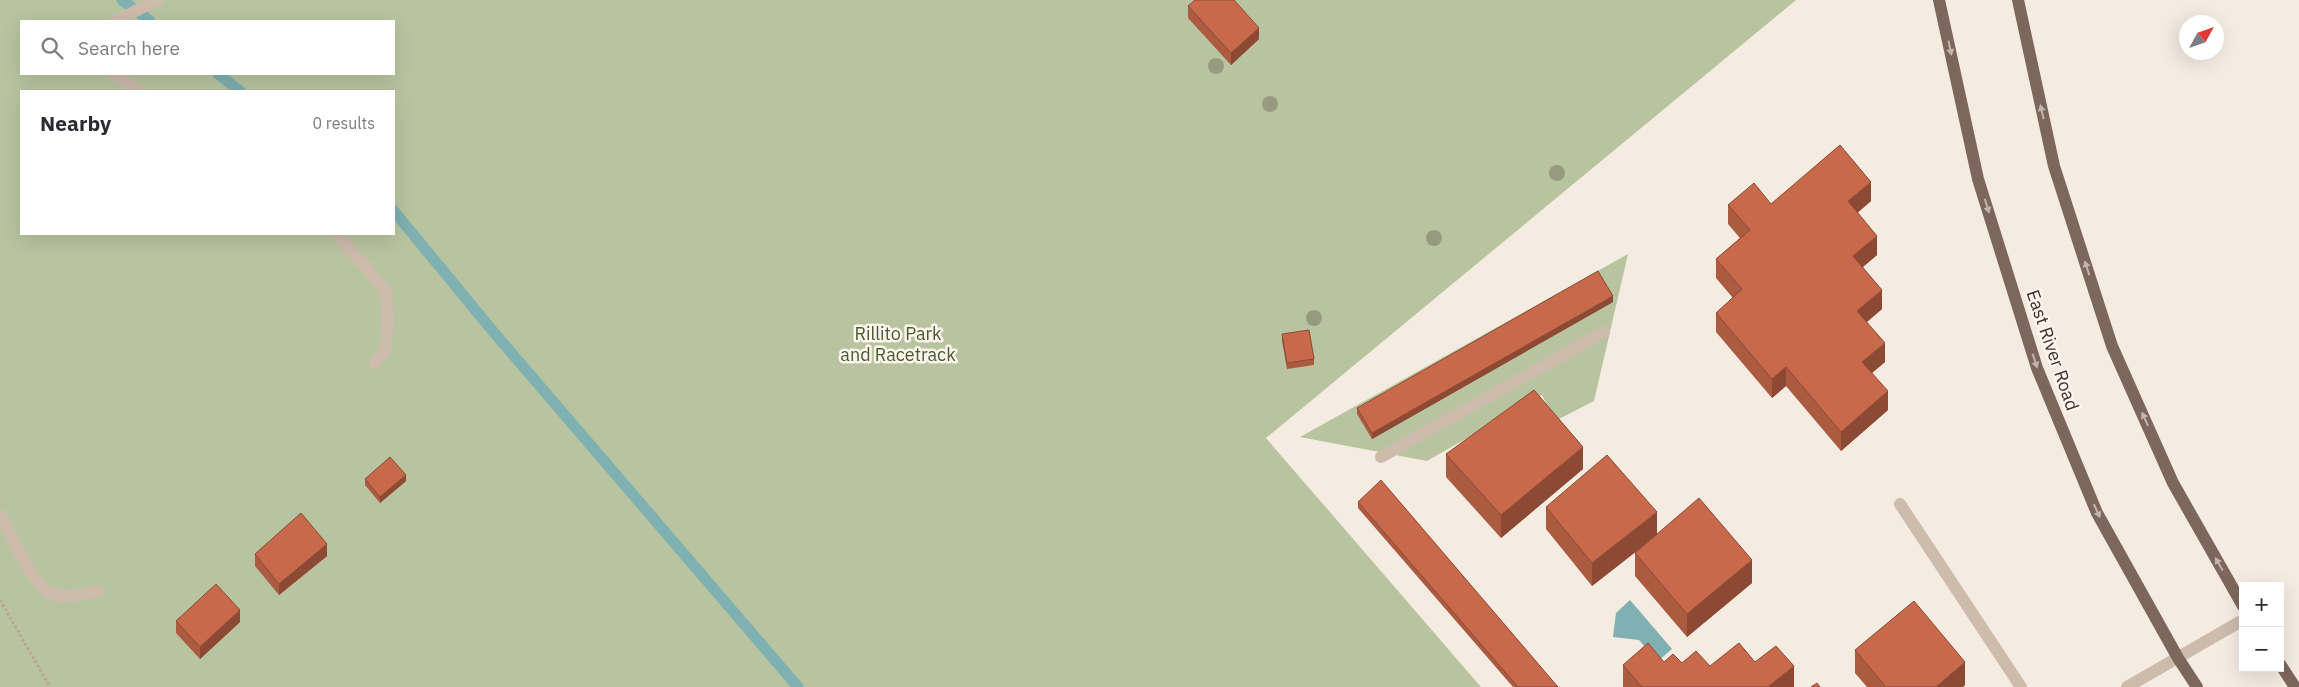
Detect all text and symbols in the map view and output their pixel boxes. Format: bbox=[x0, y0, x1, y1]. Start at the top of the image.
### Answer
north arrow bbox=[2179, 15, 2224, 60]
search box bbox=[20, 20, 395, 75]
icon: search bbox=[38, 34, 66, 62]
text: Search here bbox=[78, 36, 180, 60]
one-way arrow bbox=[1946, 40, 1954, 55]
one-way arrow bbox=[2038, 103, 2046, 119]
text: Nearby bbox=[40, 109, 111, 137]
text: 0 results bbox=[312, 113, 375, 133]
one-way arrow bbox=[1983, 198, 1991, 213]
one-way arrow bbox=[2083, 260, 2090, 275]
street label: East River Road bbox=[2022, 287, 2084, 413]
park label: Rillito Park and Racetrack bbox=[840, 322, 956, 366]
one-way arrow bbox=[2031, 354, 2039, 369]
one-way arrow bbox=[2140, 412, 2148, 426]
one-way arrow bbox=[2093, 504, 2101, 518]
one-way arrow bbox=[2214, 557, 2223, 570]
map controls bbox=[2239, 582, 2284, 672]
button: + bbox=[2239, 582, 2284, 627]
button: − bbox=[2239, 627, 2284, 672]

